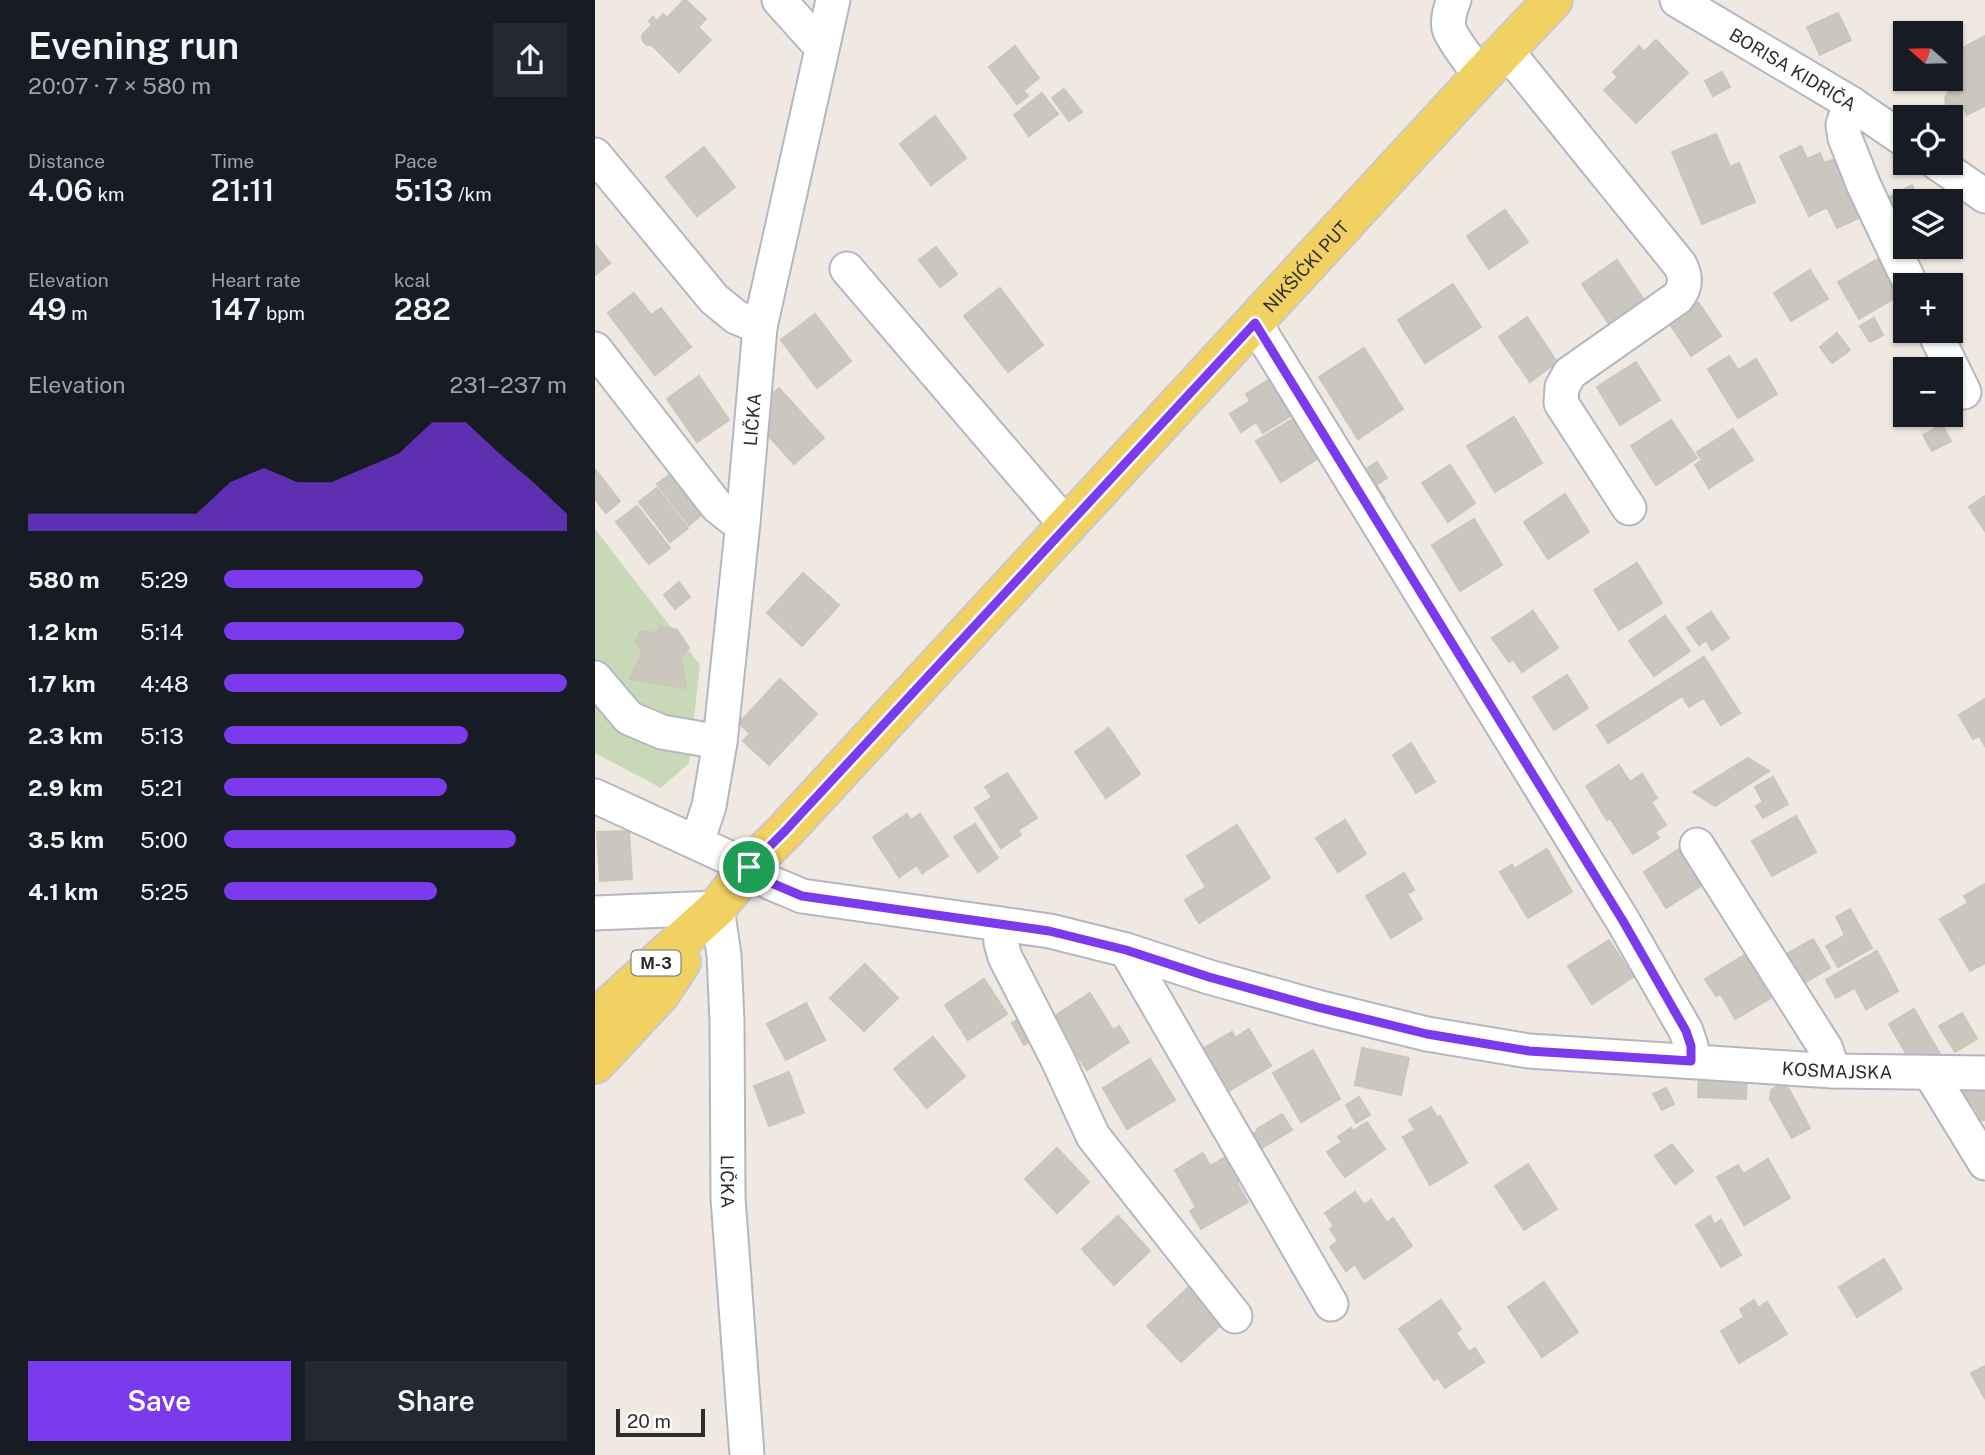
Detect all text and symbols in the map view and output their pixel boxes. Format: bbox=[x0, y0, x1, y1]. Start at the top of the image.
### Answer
north arrow bbox=[1893, 21, 1963, 91]
map controls bbox=[1893, 21, 1963, 427]
text: Evening run bbox=[28, 23, 239, 68]
button: share bbox=[493, 23, 567, 97]
street label: BORISA KIDRIČA bbox=[1726, 23, 1860, 115]
text: 20:07 · 7 × 580 m bbox=[28, 72, 211, 99]
button: locate bbox=[1893, 105, 1963, 175]
text: Distance bbox=[28, 150, 105, 172]
text: Time bbox=[211, 150, 254, 172]
text: Pace bbox=[394, 150, 437, 172]
text: 4.06 bbox=[28, 172, 93, 208]
text: 21:11 bbox=[211, 172, 275, 208]
text: 5:13 bbox=[394, 172, 453, 208]
text: km bbox=[93, 183, 125, 205]
text: /km bbox=[453, 183, 492, 205]
button: layers bbox=[1893, 189, 1963, 259]
street label: NIKŠIĆKI PUT bbox=[1258, 216, 1353, 316]
text: Elevation bbox=[28, 269, 109, 291]
text: Heart rate bbox=[211, 269, 301, 291]
text: kcal bbox=[394, 269, 431, 291]
button: + bbox=[1893, 273, 1963, 343]
text: 49 bbox=[28, 291, 67, 327]
text: 147 bbox=[211, 291, 261, 327]
text: 282 bbox=[394, 291, 451, 327]
text: m bbox=[67, 302, 88, 324]
text: bpm bbox=[261, 302, 305, 324]
button: − bbox=[1893, 357, 1963, 427]
text: Elevation bbox=[28, 371, 126, 398]
text: 231–237 m bbox=[450, 371, 567, 398]
street label: LIČKA bbox=[739, 392, 765, 447]
text: 580 m bbox=[28, 566, 100, 593]
text: 5:29 bbox=[140, 566, 188, 593]
text: 1.2 km bbox=[28, 618, 98, 645]
text: 5:14 bbox=[140, 618, 184, 645]
text: 1.7 km bbox=[28, 670, 96, 697]
text: 4:48 bbox=[140, 670, 189, 697]
text: 2.3 km bbox=[28, 722, 103, 749]
text: 5:13 bbox=[140, 722, 184, 749]
text: 2.9 km bbox=[28, 774, 103, 801]
text: 5:21 bbox=[140, 774, 183, 801]
text: 3.5 km bbox=[28, 826, 104, 853]
text: 5:00 bbox=[140, 826, 188, 853]
pin bbox=[719, 837, 779, 897]
icon: arrive bbox=[730, 848, 768, 886]
text: 4.1 km bbox=[28, 878, 98, 905]
text: 5:25 bbox=[140, 878, 189, 905]
road number: M-3 bbox=[631, 951, 681, 976]
street label: KOSMAJSKA bbox=[1781, 1057, 1893, 1082]
street label: LIČKA bbox=[717, 1155, 739, 1209]
button: Save bbox=[28, 1361, 291, 1441]
button: Share bbox=[305, 1361, 567, 1441]
scale bar bbox=[616, 1406, 705, 1438]
text: 20 m bbox=[627, 1410, 671, 1432]

